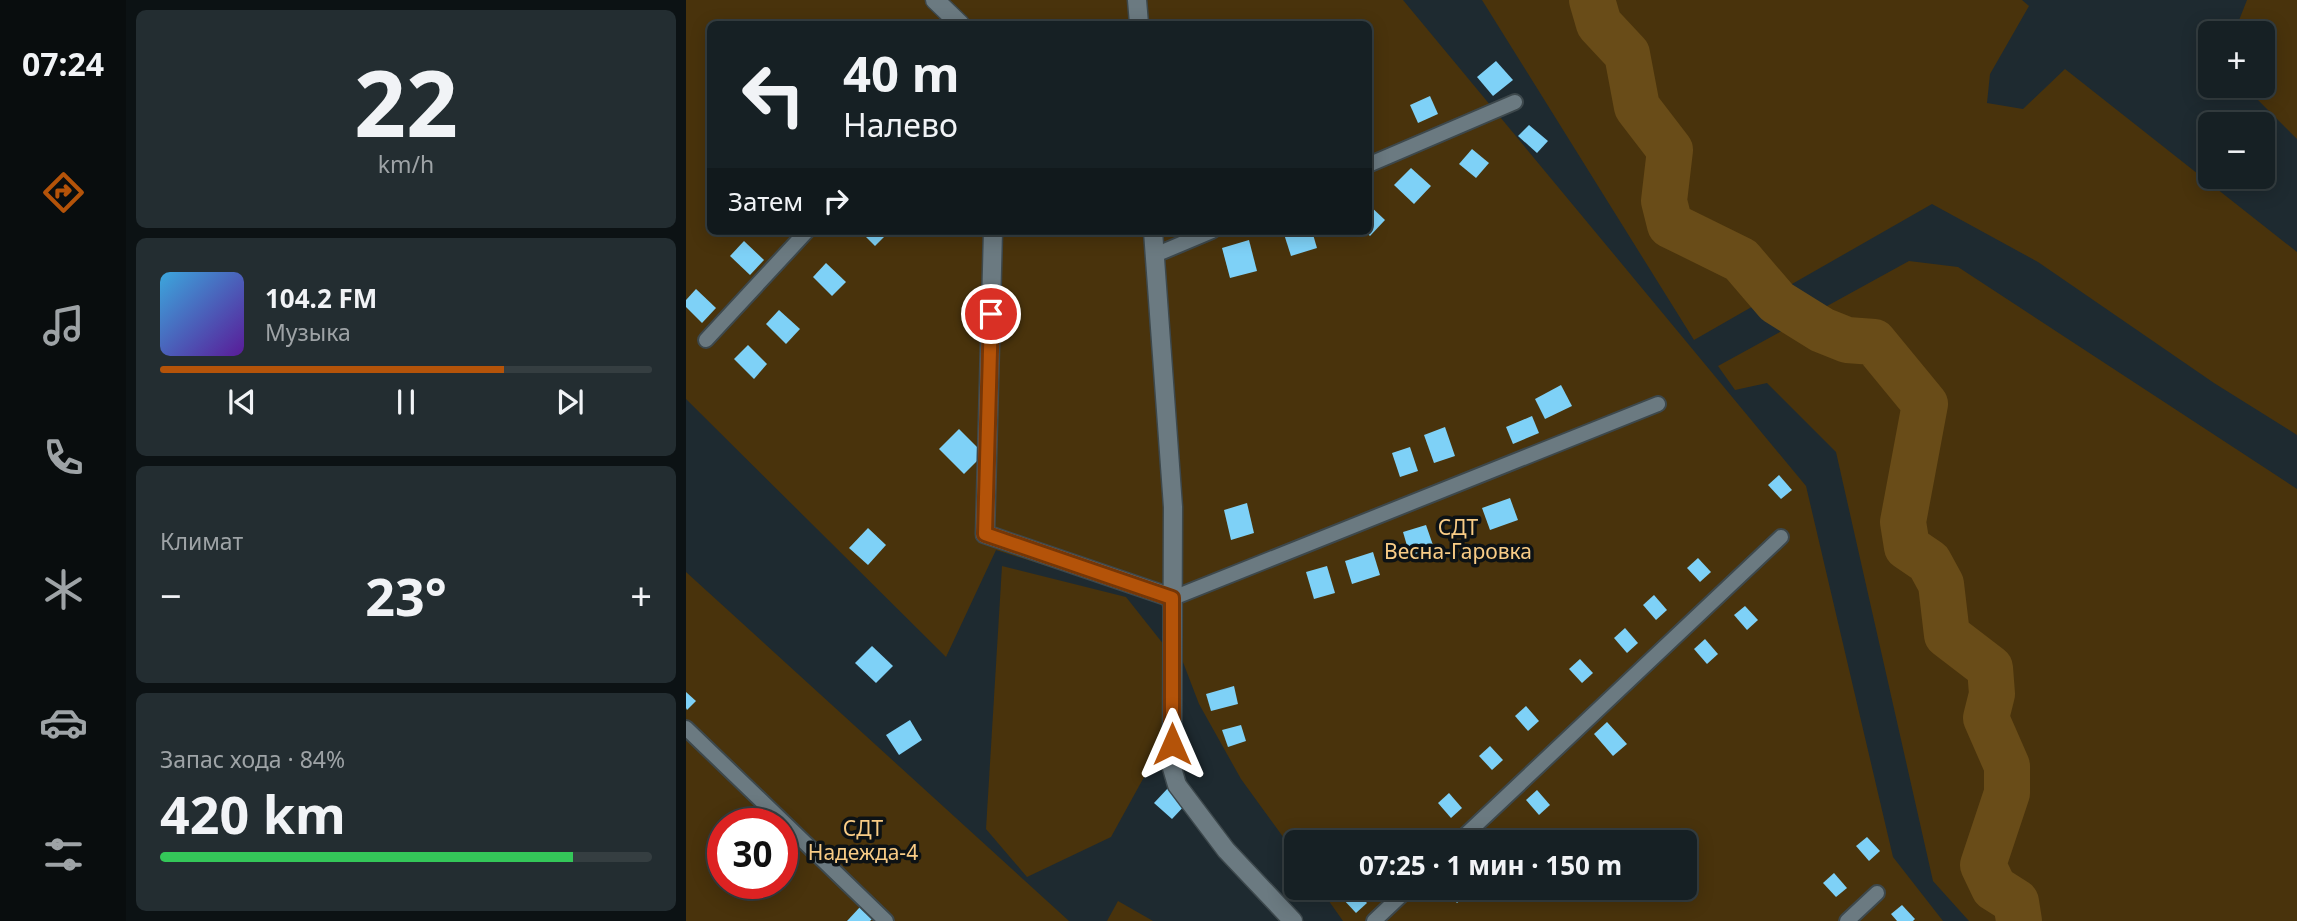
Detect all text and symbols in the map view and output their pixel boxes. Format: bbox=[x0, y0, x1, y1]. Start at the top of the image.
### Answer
map controls bbox=[2198, 21, 2275, 189]
button: + bbox=[2198, 21, 2275, 98]
text: 22 bbox=[354, 40, 458, 164]
text: 40 m bbox=[843, 40, 960, 106]
text: 07:24 bbox=[22, 42, 104, 85]
icon: left bbox=[728, 49, 819, 140]
text: Налево bbox=[843, 103, 958, 146]
button: − bbox=[2198, 112, 2275, 189]
text: km/h bbox=[378, 148, 434, 180]
icon: directions bbox=[39, 168, 88, 217]
icon: right bbox=[817, 182, 855, 220]
text: Затем bbox=[728, 183, 803, 219]
text: 104.2 FM bbox=[265, 280, 377, 316]
pin bbox=[961, 284, 1021, 344]
icon: arrive bbox=[972, 295, 1010, 333]
icon: music bbox=[39, 301, 88, 350]
text: Музыка bbox=[265, 316, 351, 348]
icon: previous bbox=[223, 383, 261, 421]
icon: pause bbox=[387, 383, 425, 421]
icon: next bbox=[551, 383, 589, 421]
icon: phone bbox=[39, 433, 88, 482]
park label: СДТ Весна-Гаровка bbox=[1384, 513, 1532, 565]
text: Климат bbox=[160, 525, 243, 557]
text: 23° bbox=[365, 560, 447, 631]
icon: climate bbox=[39, 565, 88, 614]
text: − bbox=[160, 569, 182, 621]
text: + bbox=[630, 569, 652, 621]
icon: car bbox=[39, 698, 88, 747]
position arrow bbox=[1135, 707, 1209, 781]
text: Запас хода · 84% bbox=[160, 743, 345, 775]
text: 420 km bbox=[160, 778, 346, 849]
speed limit sign: 30 bbox=[707, 808, 798, 899]
park label: СДТ Надежда-4 bbox=[808, 814, 918, 866]
icon: filters bbox=[39, 830, 88, 879]
text: 07:25 · 1 мин · 150 m bbox=[1359, 847, 1622, 883]

